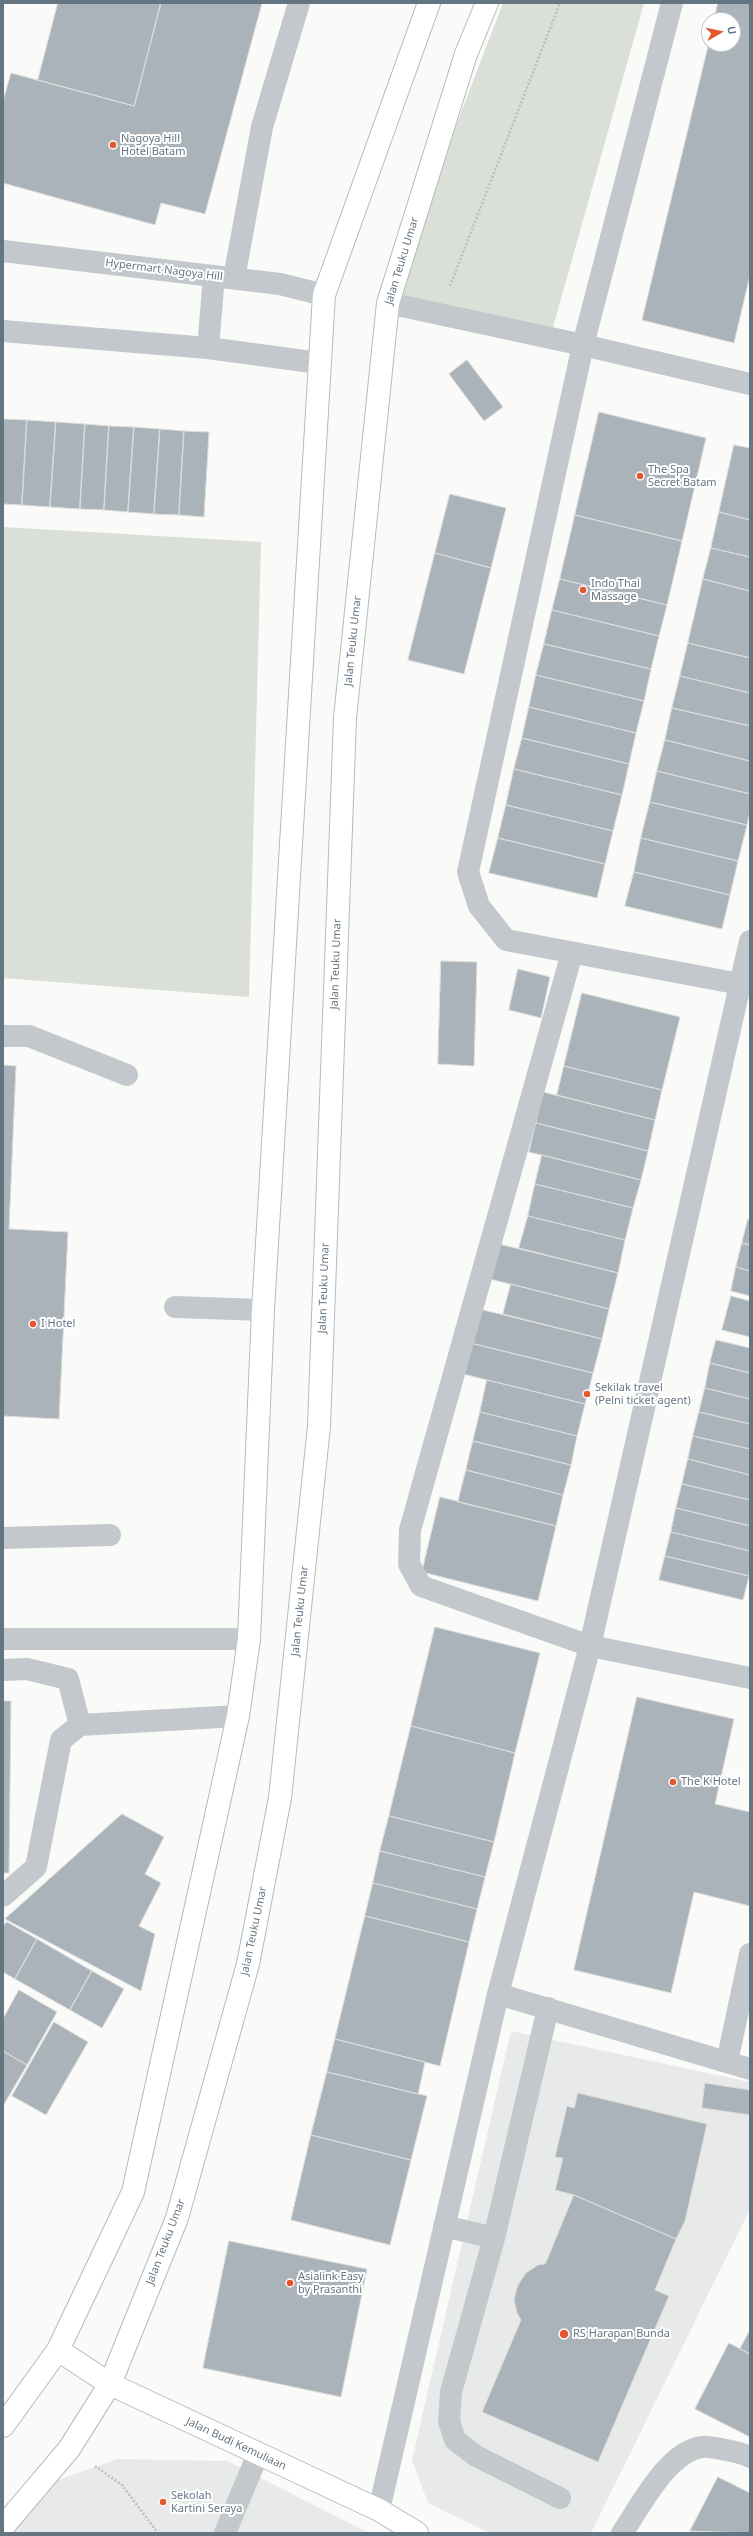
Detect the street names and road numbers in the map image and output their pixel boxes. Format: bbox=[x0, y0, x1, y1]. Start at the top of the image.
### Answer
street label: Jalan Teuku Umar bbox=[382, 216, 422, 306]
street label: Hypermart Nagoya Hill bbox=[105, 256, 223, 284]
street label: Jalan Teuku Umar bbox=[342, 595, 364, 687]
street label: Jalan Teuku Umar bbox=[328, 918, 344, 1010]
street label: Jalan Teuku Umar bbox=[316, 1242, 332, 1334]
street label: Jalan Teuku Umar bbox=[289, 1565, 311, 1657]
street label: Jalan Teuku Umar bbox=[238, 1885, 270, 1977]
street label: Jalan Teuku Umar bbox=[144, 2197, 188, 2287]
street label: Jalan Budi Kemuliaan bbox=[184, 2415, 288, 2473]

